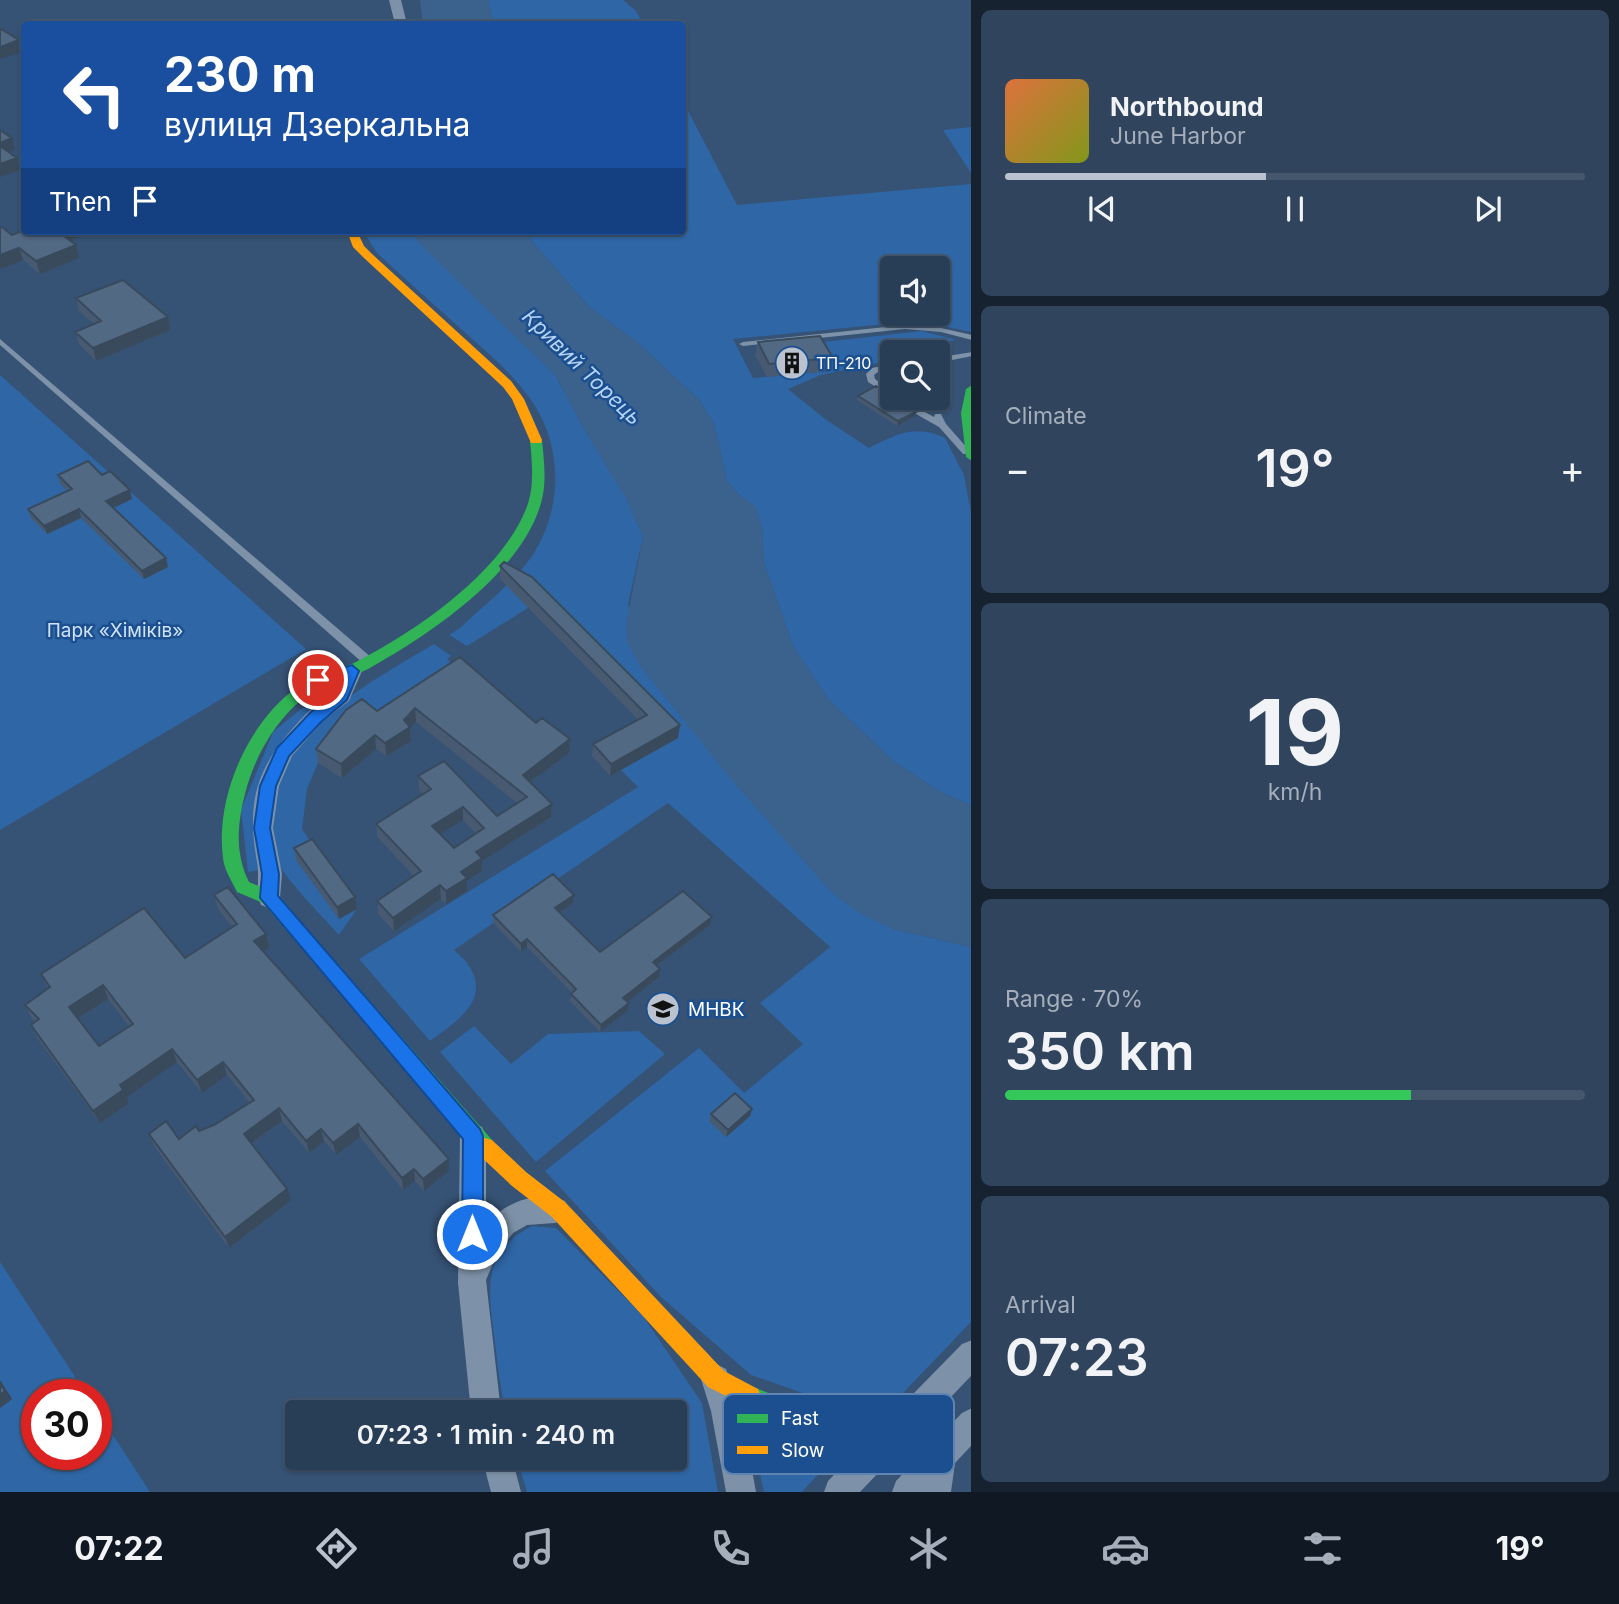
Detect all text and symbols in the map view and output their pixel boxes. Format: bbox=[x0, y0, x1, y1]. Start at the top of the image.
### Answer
text: 230 m bbox=[164, 45, 316, 104]
icon: left bbox=[49, 49, 140, 140]
text: Northbound bbox=[1110, 91, 1264, 122]
text: вулиця Дзеркальна bbox=[164, 105, 471, 144]
text: June Harbor bbox=[1110, 122, 1246, 150]
icon: arrive bbox=[126, 182, 164, 220]
text: Then bbox=[49, 186, 112, 217]
icon: previous bbox=[1083, 190, 1121, 228]
icon: pause bbox=[1276, 190, 1314, 228]
icon: next bbox=[1469, 190, 1507, 228]
map controls bbox=[880, 256, 950, 410]
button: sound bbox=[880, 256, 950, 326]
water label: Кривий Торець bbox=[517, 304, 647, 430]
button: search bbox=[880, 340, 950, 410]
building icon: ТП-210 bbox=[773, 344, 811, 382]
place label: ТП-210 bbox=[816, 353, 871, 373]
text: Climate bbox=[1005, 402, 1087, 430]
text: 19° bbox=[1255, 437, 1335, 500]
text: − bbox=[1005, 446, 1030, 492]
text: + bbox=[1560, 446, 1585, 492]
park label: Парк «Хіміків» bbox=[47, 619, 183, 642]
pin bbox=[288, 650, 348, 710]
icon: arrive bbox=[299, 661, 337, 699]
text: 19 bbox=[1246, 677, 1344, 787]
text: km/h bbox=[1268, 778, 1322, 806]
text: Range · 70% bbox=[1005, 985, 1143, 1013]
school or university icon: МНВК bbox=[644, 990, 682, 1028]
place label: МНВК bbox=[688, 998, 745, 1021]
text: 350 km bbox=[1005, 1020, 1195, 1083]
position arrow bbox=[435, 1197, 509, 1271]
text: Arrival bbox=[1005, 1291, 1076, 1319]
text: 07:23 bbox=[1005, 1326, 1149, 1389]
speed limit sign: 30 bbox=[21, 1379, 112, 1470]
legend bbox=[723, 1394, 954, 1474]
text: Fast bbox=[781, 1407, 819, 1430]
text: 07:23 · 1 min · 240 m bbox=[357, 1419, 615, 1450]
text: Slow bbox=[781, 1439, 824, 1462]
icon: directions bbox=[312, 1524, 361, 1573]
icon: music bbox=[509, 1524, 558, 1573]
icon: phone bbox=[706, 1524, 755, 1573]
icon: climate bbox=[904, 1524, 953, 1573]
icon: car bbox=[1101, 1524, 1150, 1573]
icon: filters bbox=[1298, 1524, 1347, 1573]
text: 07:22 bbox=[74, 1529, 164, 1568]
text: 19° bbox=[1495, 1529, 1545, 1568]

